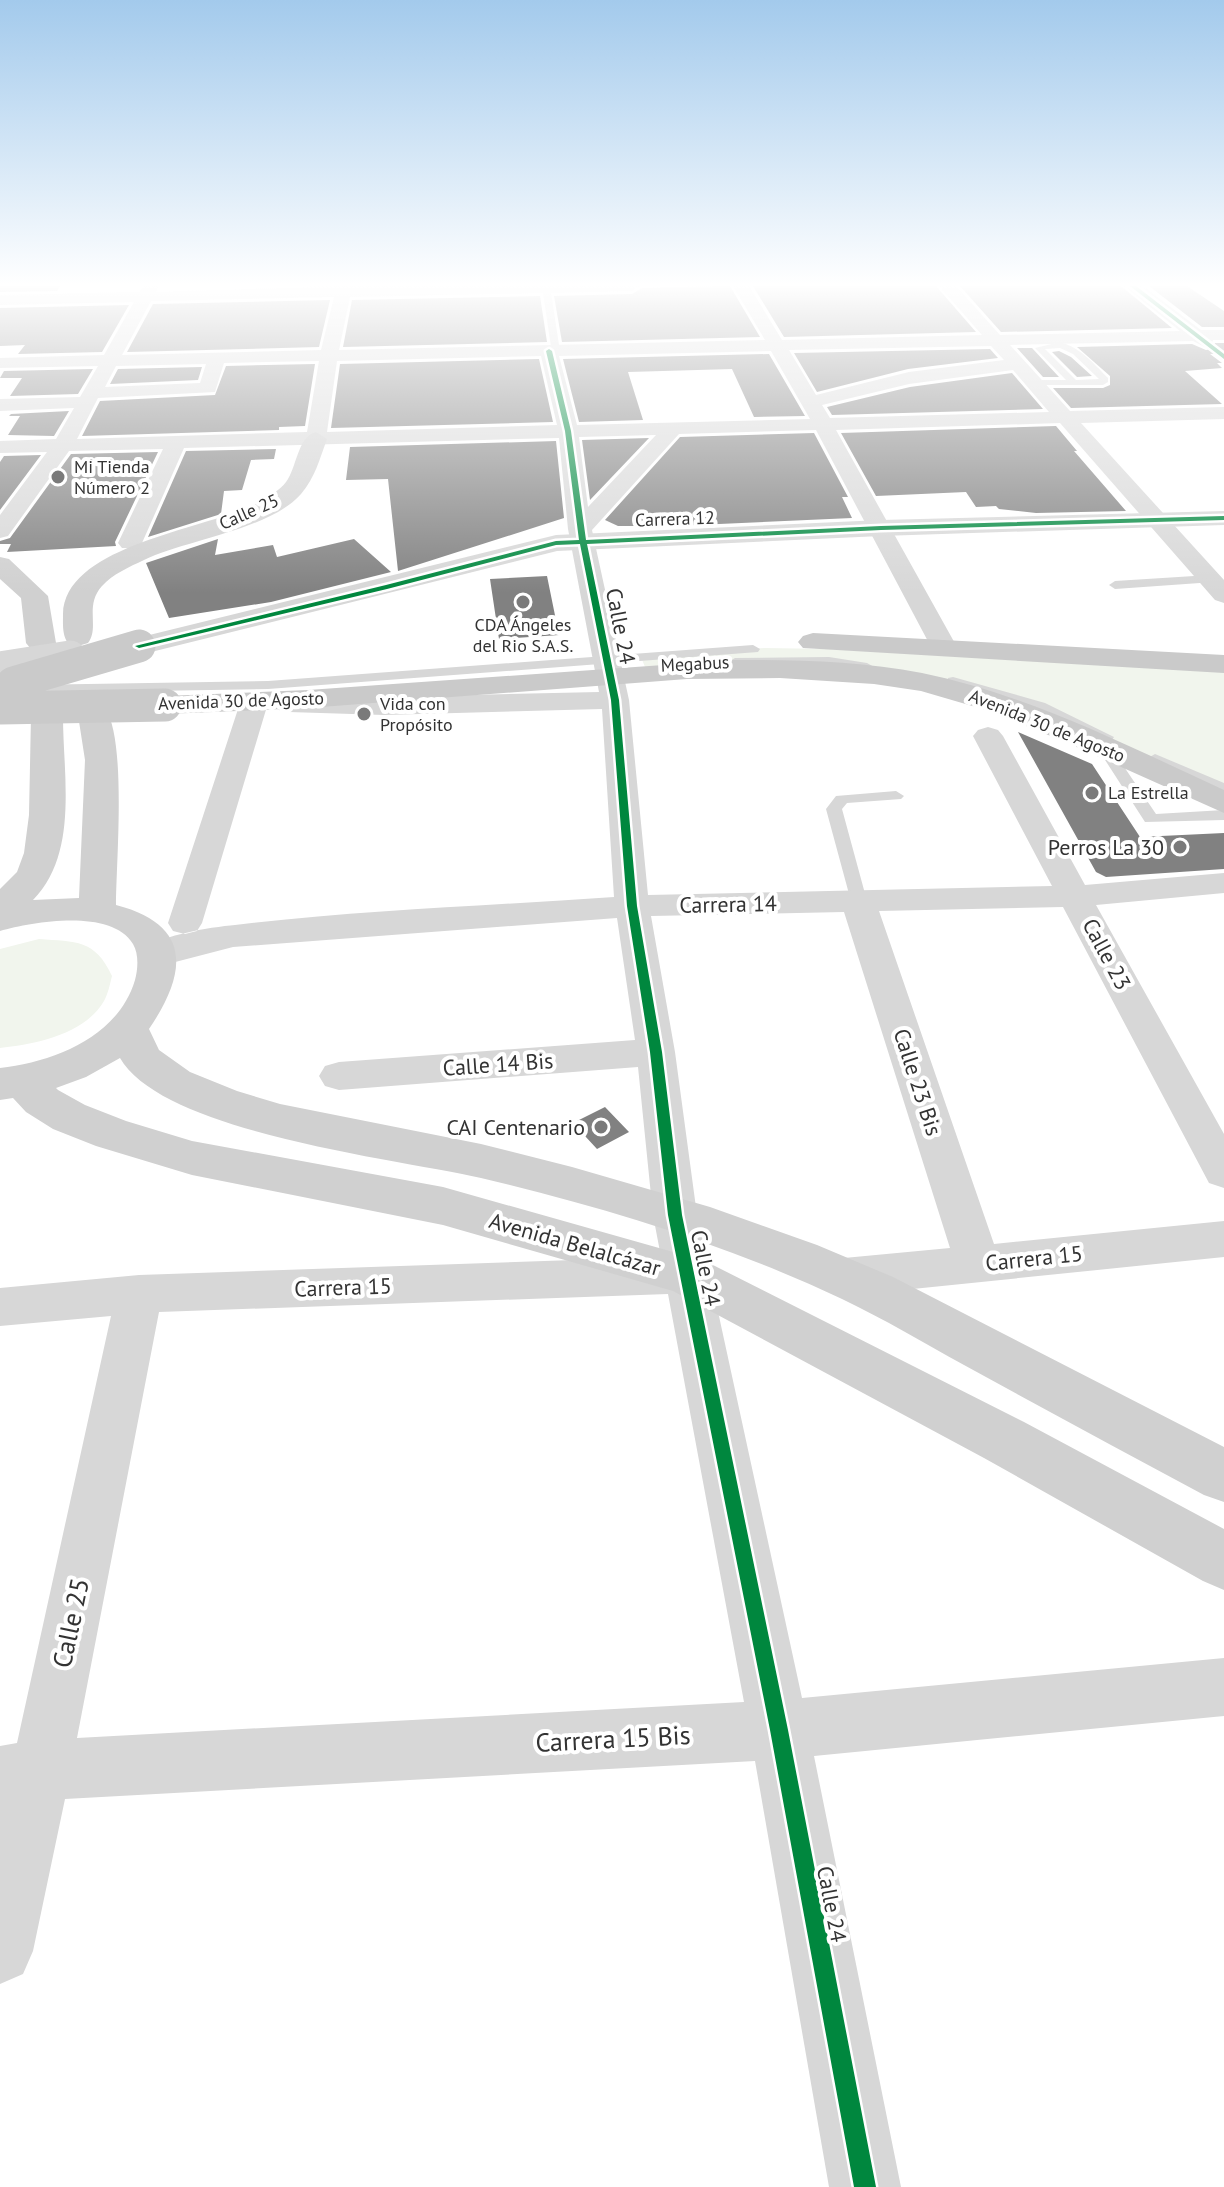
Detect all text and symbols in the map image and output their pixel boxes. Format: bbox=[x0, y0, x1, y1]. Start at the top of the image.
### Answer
place label: Mi Tienda Número 2 bbox=[74, 455, 150, 499]
marker: Mi Tienda Número 2 bbox=[49, 468, 67, 486]
street label: Calle 25 bbox=[215, 488, 282, 535]
street label: Carrera 12 bbox=[635, 506, 715, 531]
street label: Calle 24 bbox=[600, 586, 642, 666]
marker: CDA Ángeles del Rio S.A.S. bbox=[514, 593, 532, 611]
place label: CDA Ángeles del Rio S.A.S. bbox=[473, 613, 573, 657]
street label: Megabus bbox=[660, 650, 730, 677]
street label: Avenida 30 de Agosto bbox=[966, 684, 1128, 767]
street label: Avenida 30 de Agosto bbox=[158, 686, 324, 715]
place label: Vida con Propósito bbox=[379, 692, 453, 736]
marker: Vida con Propósito bbox=[355, 705, 373, 723]
place label: La Estrella bbox=[1108, 781, 1189, 804]
marker: La Estrella bbox=[1083, 784, 1101, 802]
place label: Perros La 30 bbox=[1048, 833, 1164, 861]
marker: Perros La 30 bbox=[1171, 838, 1189, 856]
street label: Carrera 14 bbox=[679, 889, 777, 919]
street label: Calle 23 bbox=[1077, 913, 1137, 995]
street label: Calle 23 Bis bbox=[888, 1025, 948, 1139]
street label: Calle 14 Bis bbox=[442, 1046, 554, 1082]
place label: CAI Centenario bbox=[446, 1113, 585, 1141]
marker: CAI Centenario bbox=[592, 1118, 610, 1136]
street label: Avenida Belalcázar bbox=[486, 1206, 664, 1282]
street label: Calle 24 bbox=[685, 1228, 727, 1308]
street label: Carrera 15 bbox=[984, 1239, 1084, 1277]
street label: Carrera 15 bbox=[294, 1271, 392, 1303]
street label: Calle 25 bbox=[45, 1575, 96, 1671]
street label: Carrera 15 Bis bbox=[535, 1718, 691, 1759]
street label: Calle 24 bbox=[811, 1864, 853, 1944]

